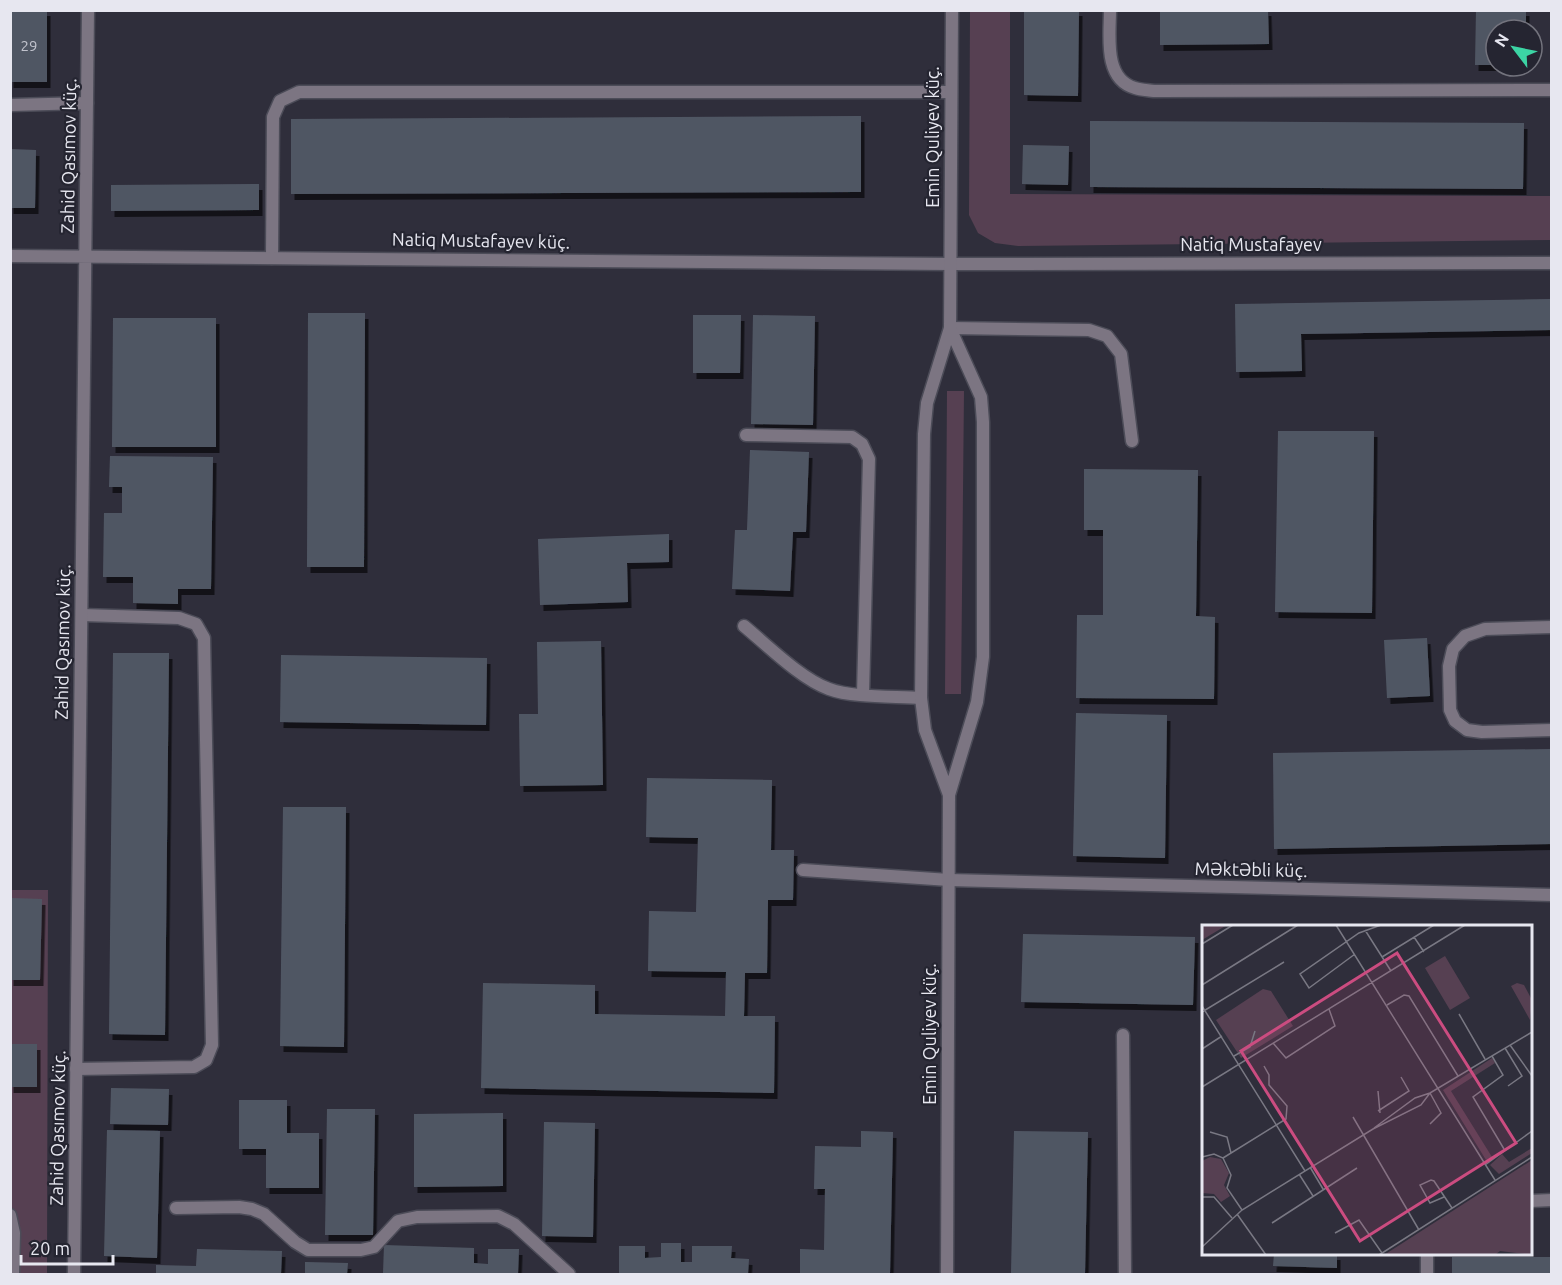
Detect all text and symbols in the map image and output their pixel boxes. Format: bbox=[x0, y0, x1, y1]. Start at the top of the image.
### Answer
north arrow bbox=[1484, 18, 1544, 78]
text: N bbox=[1490, 30, 1512, 50]
house number: 29 bbox=[21, 37, 37, 54]
street label: Emin Quliyev küç. bbox=[922, 66, 943, 208]
street label: Zahid Qasımov küç. bbox=[57, 78, 80, 234]
street label: Natiq Mustafayev küç. bbox=[392, 228, 570, 252]
street label: Natiq Mustafayev bbox=[1180, 234, 1322, 254]
street label: Zahid Qasımov küç. bbox=[51, 564, 74, 720]
street label: Məktəbli küç. bbox=[1194, 858, 1308, 880]
inset map bbox=[1202, 925, 1532, 1255]
street label: Emin Quliyev küç. bbox=[919, 963, 940, 1105]
street label: Zahid Qasımov küç. bbox=[46, 1050, 69, 1206]
scale bar bbox=[21, 1228, 112, 1266]
text: 20 m bbox=[30, 1238, 70, 1258]

